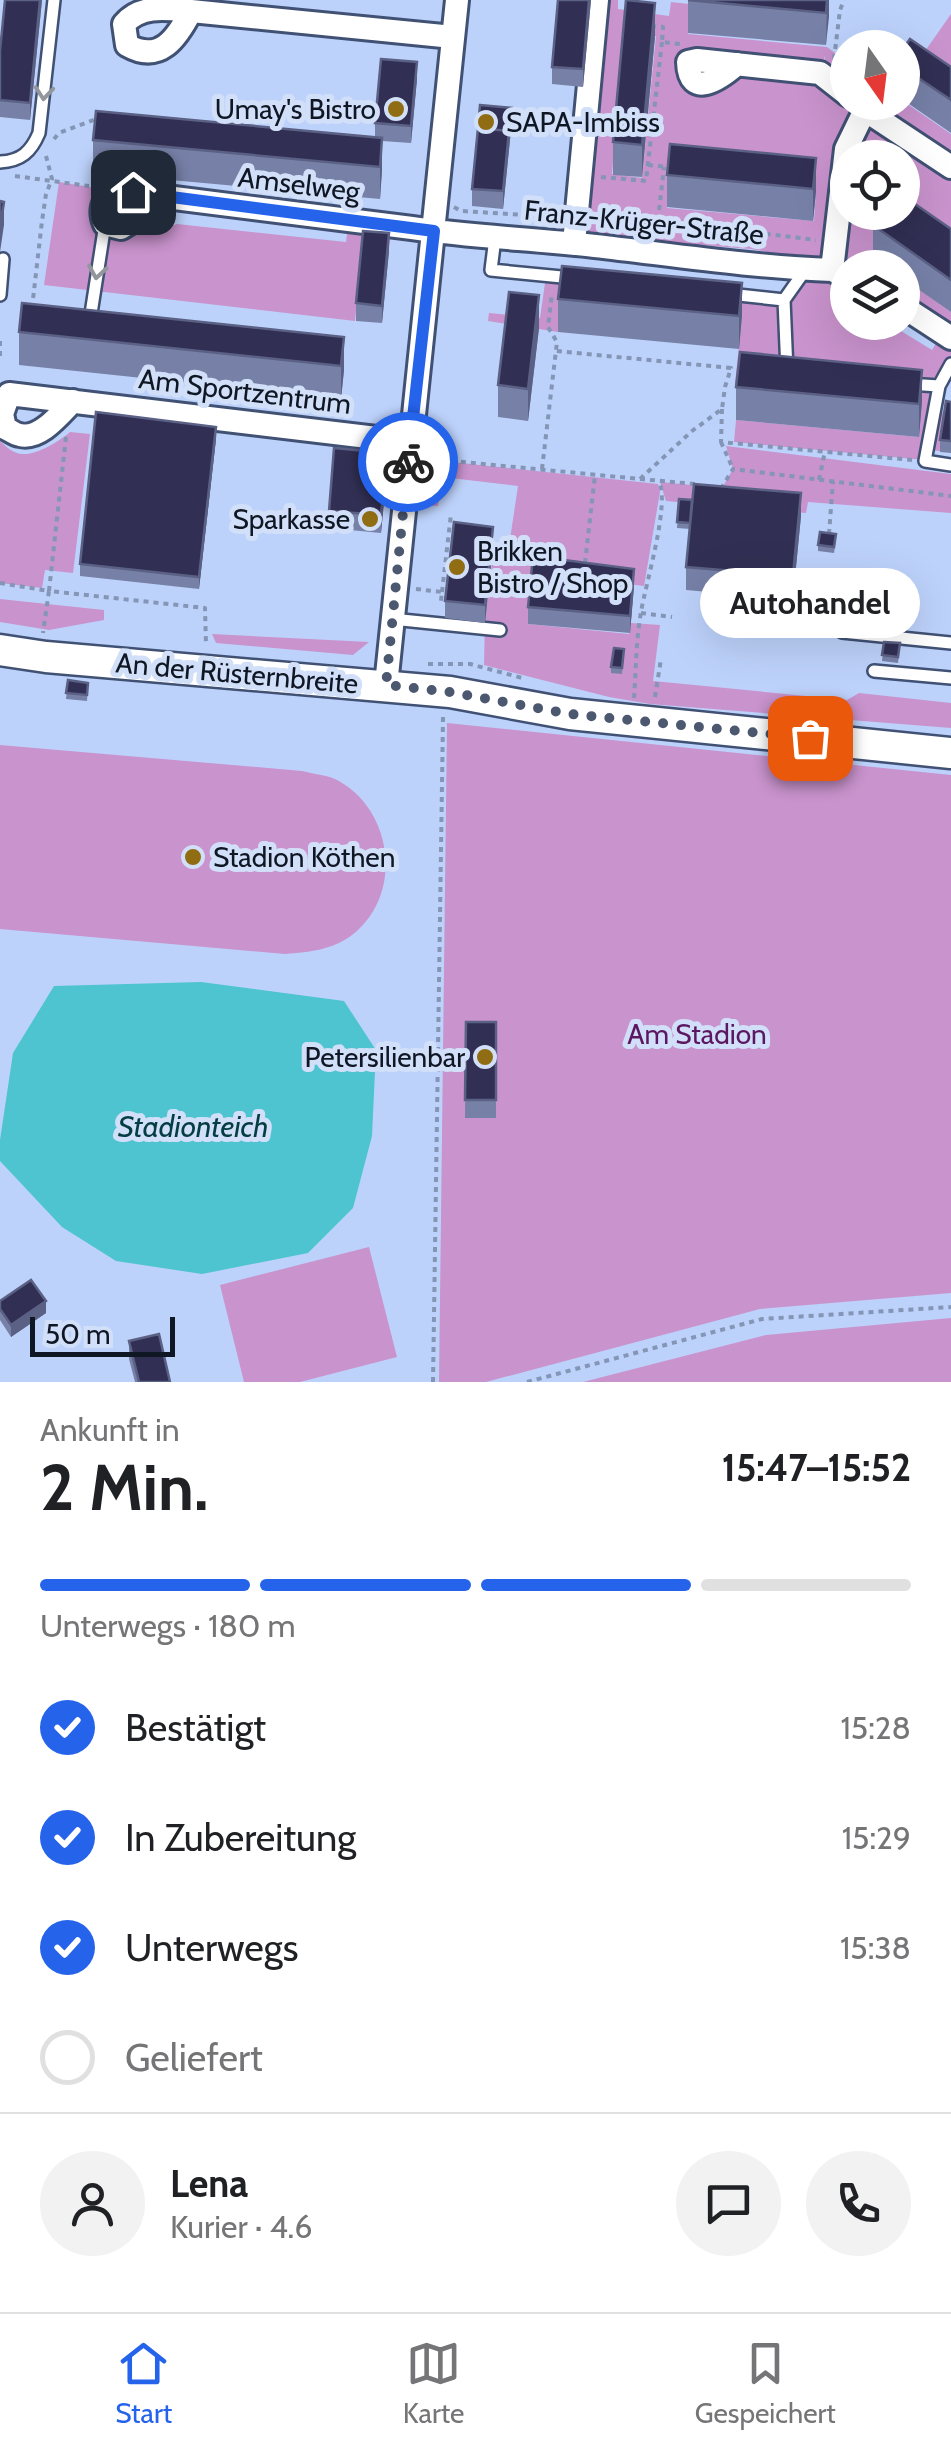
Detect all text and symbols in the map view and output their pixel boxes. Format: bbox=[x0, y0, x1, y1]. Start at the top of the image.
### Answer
north arrow bbox=[830, 30, 920, 120]
map controls bbox=[830, 30, 920, 340]
one-way arrow bbox=[33, 85, 55, 101]
place label: Umay's Bistro bbox=[215, 92, 376, 126]
marker: Umay's Bistro bbox=[385, 98, 407, 120]
place label: SAPA-Imbiss bbox=[506, 105, 660, 139]
marker: SAPA-Imbiss bbox=[475, 111, 497, 133]
button: locate bbox=[830, 140, 920, 230]
pin bbox=[91, 150, 176, 235]
street label: Amselweg bbox=[236, 160, 363, 208]
icon: home bbox=[106, 165, 161, 220]
street label: Franz-Krüger-Straße bbox=[522, 192, 766, 252]
button: layers bbox=[830, 250, 920, 340]
one-way arrow bbox=[88, 264, 109, 280]
street label: Am Sportzentrum bbox=[137, 361, 353, 421]
courier bbox=[358, 412, 458, 512]
icon: bike bbox=[381, 435, 436, 490]
place label: Sparkasse bbox=[233, 502, 350, 536]
marker: Sparkasse bbox=[359, 508, 381, 530]
place label: Brikken Bistro / Shop bbox=[477, 534, 628, 600]
marker: Brikken Bistro / Shop bbox=[446, 556, 468, 578]
callout: Autohandel bbox=[700, 568, 920, 638]
text: Autohandel bbox=[730, 583, 890, 622]
street label: An der Rüsternbreite bbox=[114, 645, 360, 701]
pin bbox=[768, 696, 853, 781]
icon: bag bbox=[783, 711, 838, 766]
place label: Stadion Köthen bbox=[213, 840, 395, 874]
marker: Stadion Köthen bbox=[182, 846, 204, 868]
park label: Am Stadion bbox=[627, 1017, 767, 1051]
place label: Petersilienbar bbox=[305, 1040, 465, 1074]
marker: Petersilienbar bbox=[474, 1046, 496, 1068]
water label: Stadionteich bbox=[118, 1108, 268, 1145]
scale bar bbox=[30, 1312, 175, 1356]
text: 50 m bbox=[45, 1317, 111, 1351]
text: Ankunft in bbox=[40, 1410, 180, 1449]
text: 15:47–15:52 bbox=[722, 1444, 911, 1491]
text: 2 Min. bbox=[40, 1447, 208, 1526]
text: Unterwegs · 180 m bbox=[40, 1606, 296, 1645]
icon: check bbox=[40, 1700, 95, 1755]
text: Bestätigt bbox=[125, 1704, 266, 1751]
text: 15:28 bbox=[840, 1708, 911, 1747]
icon: check bbox=[40, 1810, 95, 1865]
text: In Zubereitung bbox=[125, 1814, 356, 1861]
text: 15:29 bbox=[842, 1818, 911, 1857]
icon: check bbox=[40, 1920, 95, 1975]
text: Unterwegs bbox=[125, 1924, 298, 1971]
text: 15:38 bbox=[840, 1928, 911, 1967]
text: Geliefert bbox=[125, 2034, 263, 2081]
button: person bbox=[40, 2151, 145, 2256]
button: chat bbox=[676, 2151, 781, 2256]
button: phone bbox=[806, 2151, 911, 2256]
text: Lena bbox=[170, 2160, 248, 2207]
text: Kurier · 4.6 bbox=[170, 2207, 312, 2246]
tab: Start bbox=[115, 2336, 172, 2430]
tab: Karte bbox=[403, 2336, 464, 2430]
tab: Gespeichert bbox=[695, 2336, 836, 2430]

